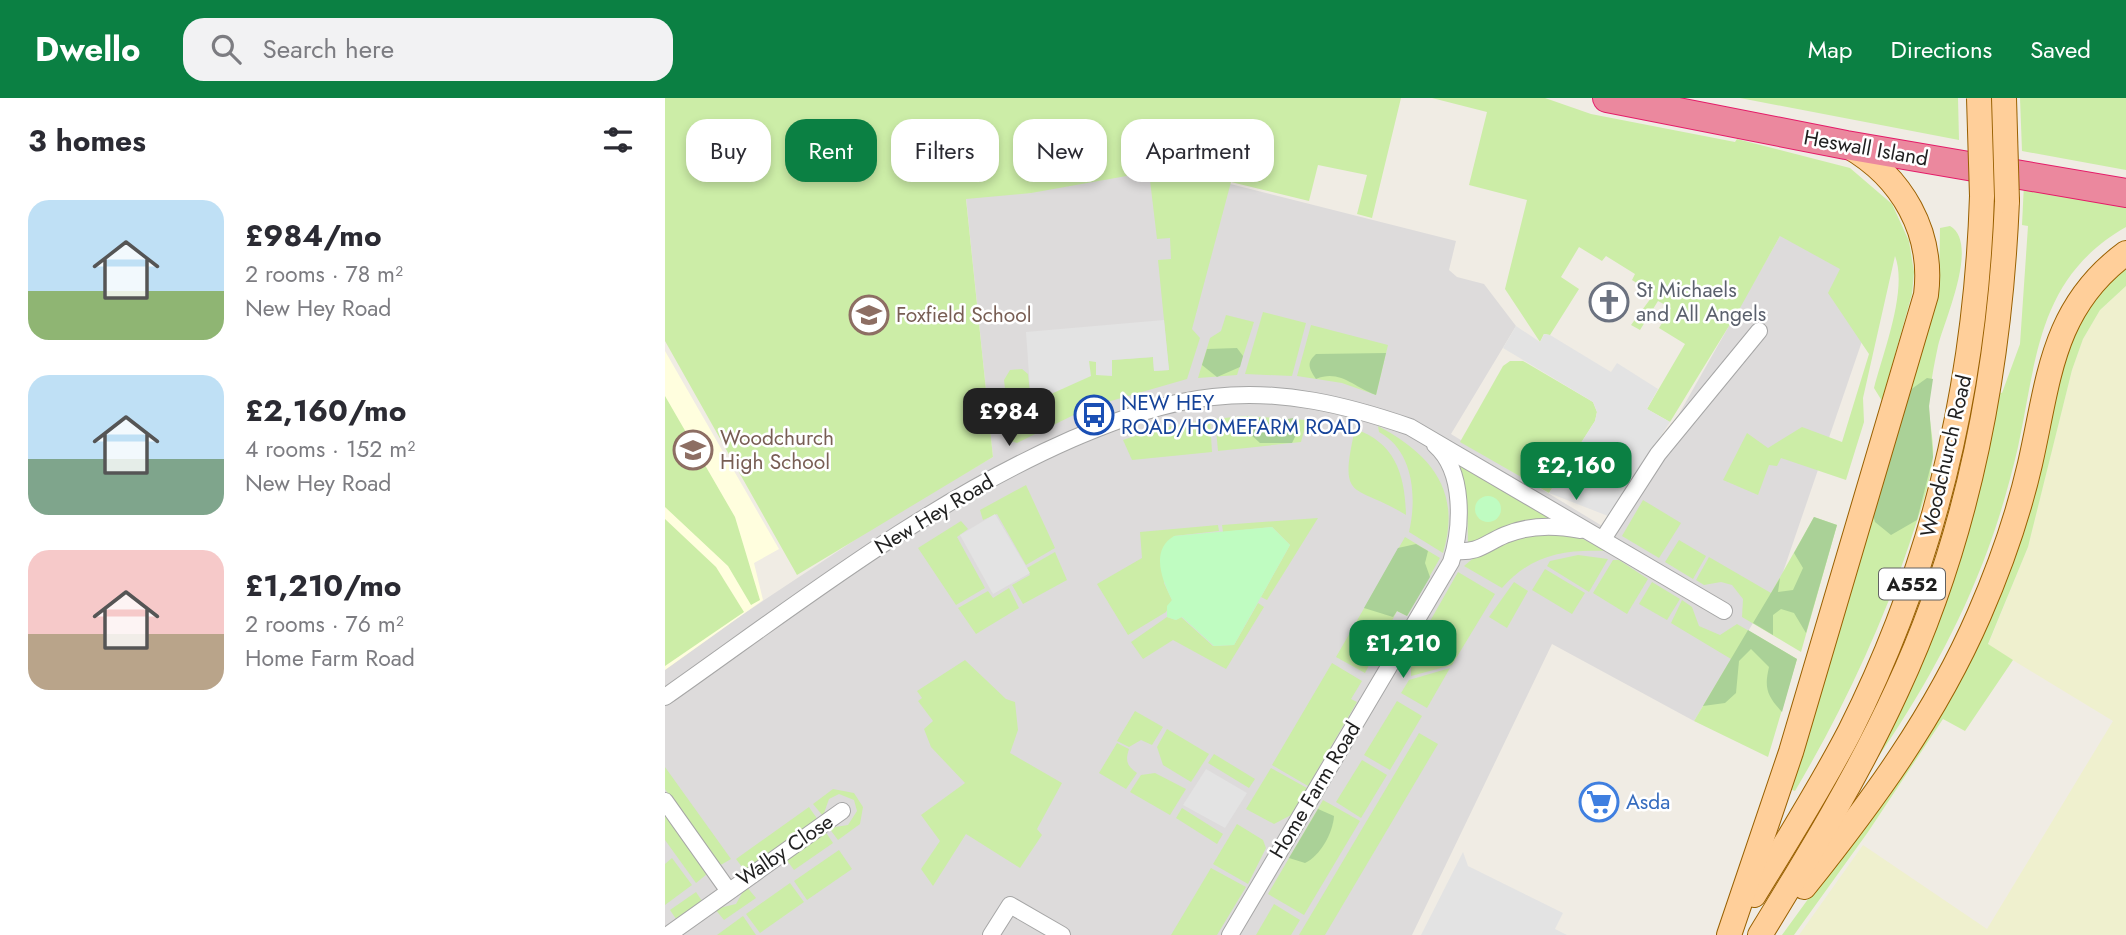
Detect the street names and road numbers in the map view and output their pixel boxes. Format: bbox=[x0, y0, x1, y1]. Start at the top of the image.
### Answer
street label: Heswall Island bbox=[1801, 122, 1931, 174]
street label: Woodchurch Road bbox=[1913, 372, 1979, 540]
street label: New Hey Road bbox=[869, 467, 999, 561]
road number: A552 bbox=[1879, 569, 1945, 600]
street label: Home Farm Road bbox=[1262, 716, 1368, 864]
street label: Walby Close bbox=[731, 806, 839, 893]

